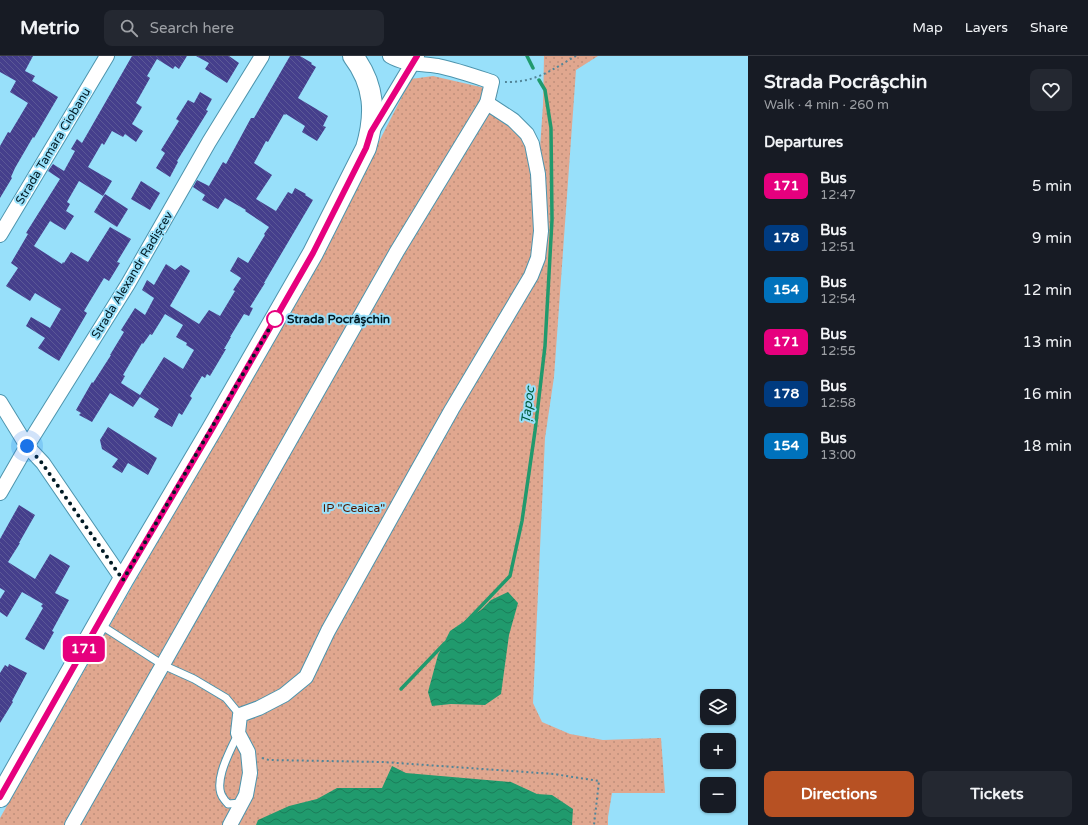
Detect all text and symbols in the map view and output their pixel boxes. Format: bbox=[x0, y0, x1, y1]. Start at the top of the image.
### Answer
search box bbox=[104, 10, 384, 46]
text: Metrio bbox=[20, 17, 80, 39]
icon: search bbox=[118, 17, 140, 39]
text: Search here bbox=[150, 19, 234, 37]
text: Map bbox=[913, 19, 943, 36]
text: Layers bbox=[965, 19, 1008, 36]
text: Share bbox=[1030, 19, 1068, 36]
button: heart bbox=[1030, 69, 1072, 111]
text: Strada Pocrâşchin bbox=[764, 71, 927, 93]
street label: Strada Tamara Ciobanu bbox=[13, 85, 93, 207]
text: Walk · 4 min · 260 m bbox=[764, 97, 889, 113]
text: Departures bbox=[764, 133, 843, 151]
text: Bus bbox=[820, 169, 847, 187]
text: 171 bbox=[773, 177, 799, 194]
text: 5 min bbox=[1032, 177, 1072, 195]
text: 12:47 bbox=[820, 187, 856, 203]
street label: Strada Alexandr Radișcev bbox=[88, 208, 176, 341]
text: Bus bbox=[820, 221, 847, 239]
text: 178 bbox=[773, 229, 799, 246]
text: 9 min bbox=[1032, 229, 1072, 247]
text: 12:51 bbox=[820, 239, 856, 255]
text: Bus bbox=[820, 273, 847, 291]
text: 154 bbox=[773, 281, 799, 298]
text: 12 min bbox=[1023, 281, 1072, 299]
text: 12:54 bbox=[820, 291, 856, 307]
marker: Strada Pocrâşchin bbox=[266, 310, 284, 328]
place label: Strada Pocrâşchin bbox=[287, 312, 390, 327]
text: Bus bbox=[820, 325, 847, 343]
text: 171 bbox=[773, 333, 799, 350]
text: 13 min bbox=[1023, 333, 1072, 351]
text: 12:55 bbox=[820, 343, 856, 359]
text: Bus bbox=[820, 377, 847, 395]
water label: Țapoc bbox=[518, 385, 538, 425]
text: 178 bbox=[773, 385, 799, 402]
text: 16 min bbox=[1023, 385, 1072, 403]
text: 12:58 bbox=[820, 395, 856, 411]
text: Bus bbox=[820, 429, 847, 447]
your location bbox=[17, 436, 37, 456]
text: 154 bbox=[773, 437, 799, 454]
text: 18 min bbox=[1023, 437, 1072, 455]
text: 13:00 bbox=[820, 447, 856, 463]
park label: IP "Ceaica" bbox=[323, 501, 385, 515]
line badge: 171 bbox=[61, 636, 107, 662]
text: 171 bbox=[71, 640, 97, 657]
map controls bbox=[700, 689, 736, 813]
button: layers bbox=[700, 689, 736, 725]
button: + bbox=[700, 733, 736, 769]
button: Directions bbox=[764, 771, 914, 817]
button: Tickets bbox=[922, 771, 1072, 817]
button: − bbox=[700, 777, 736, 813]

